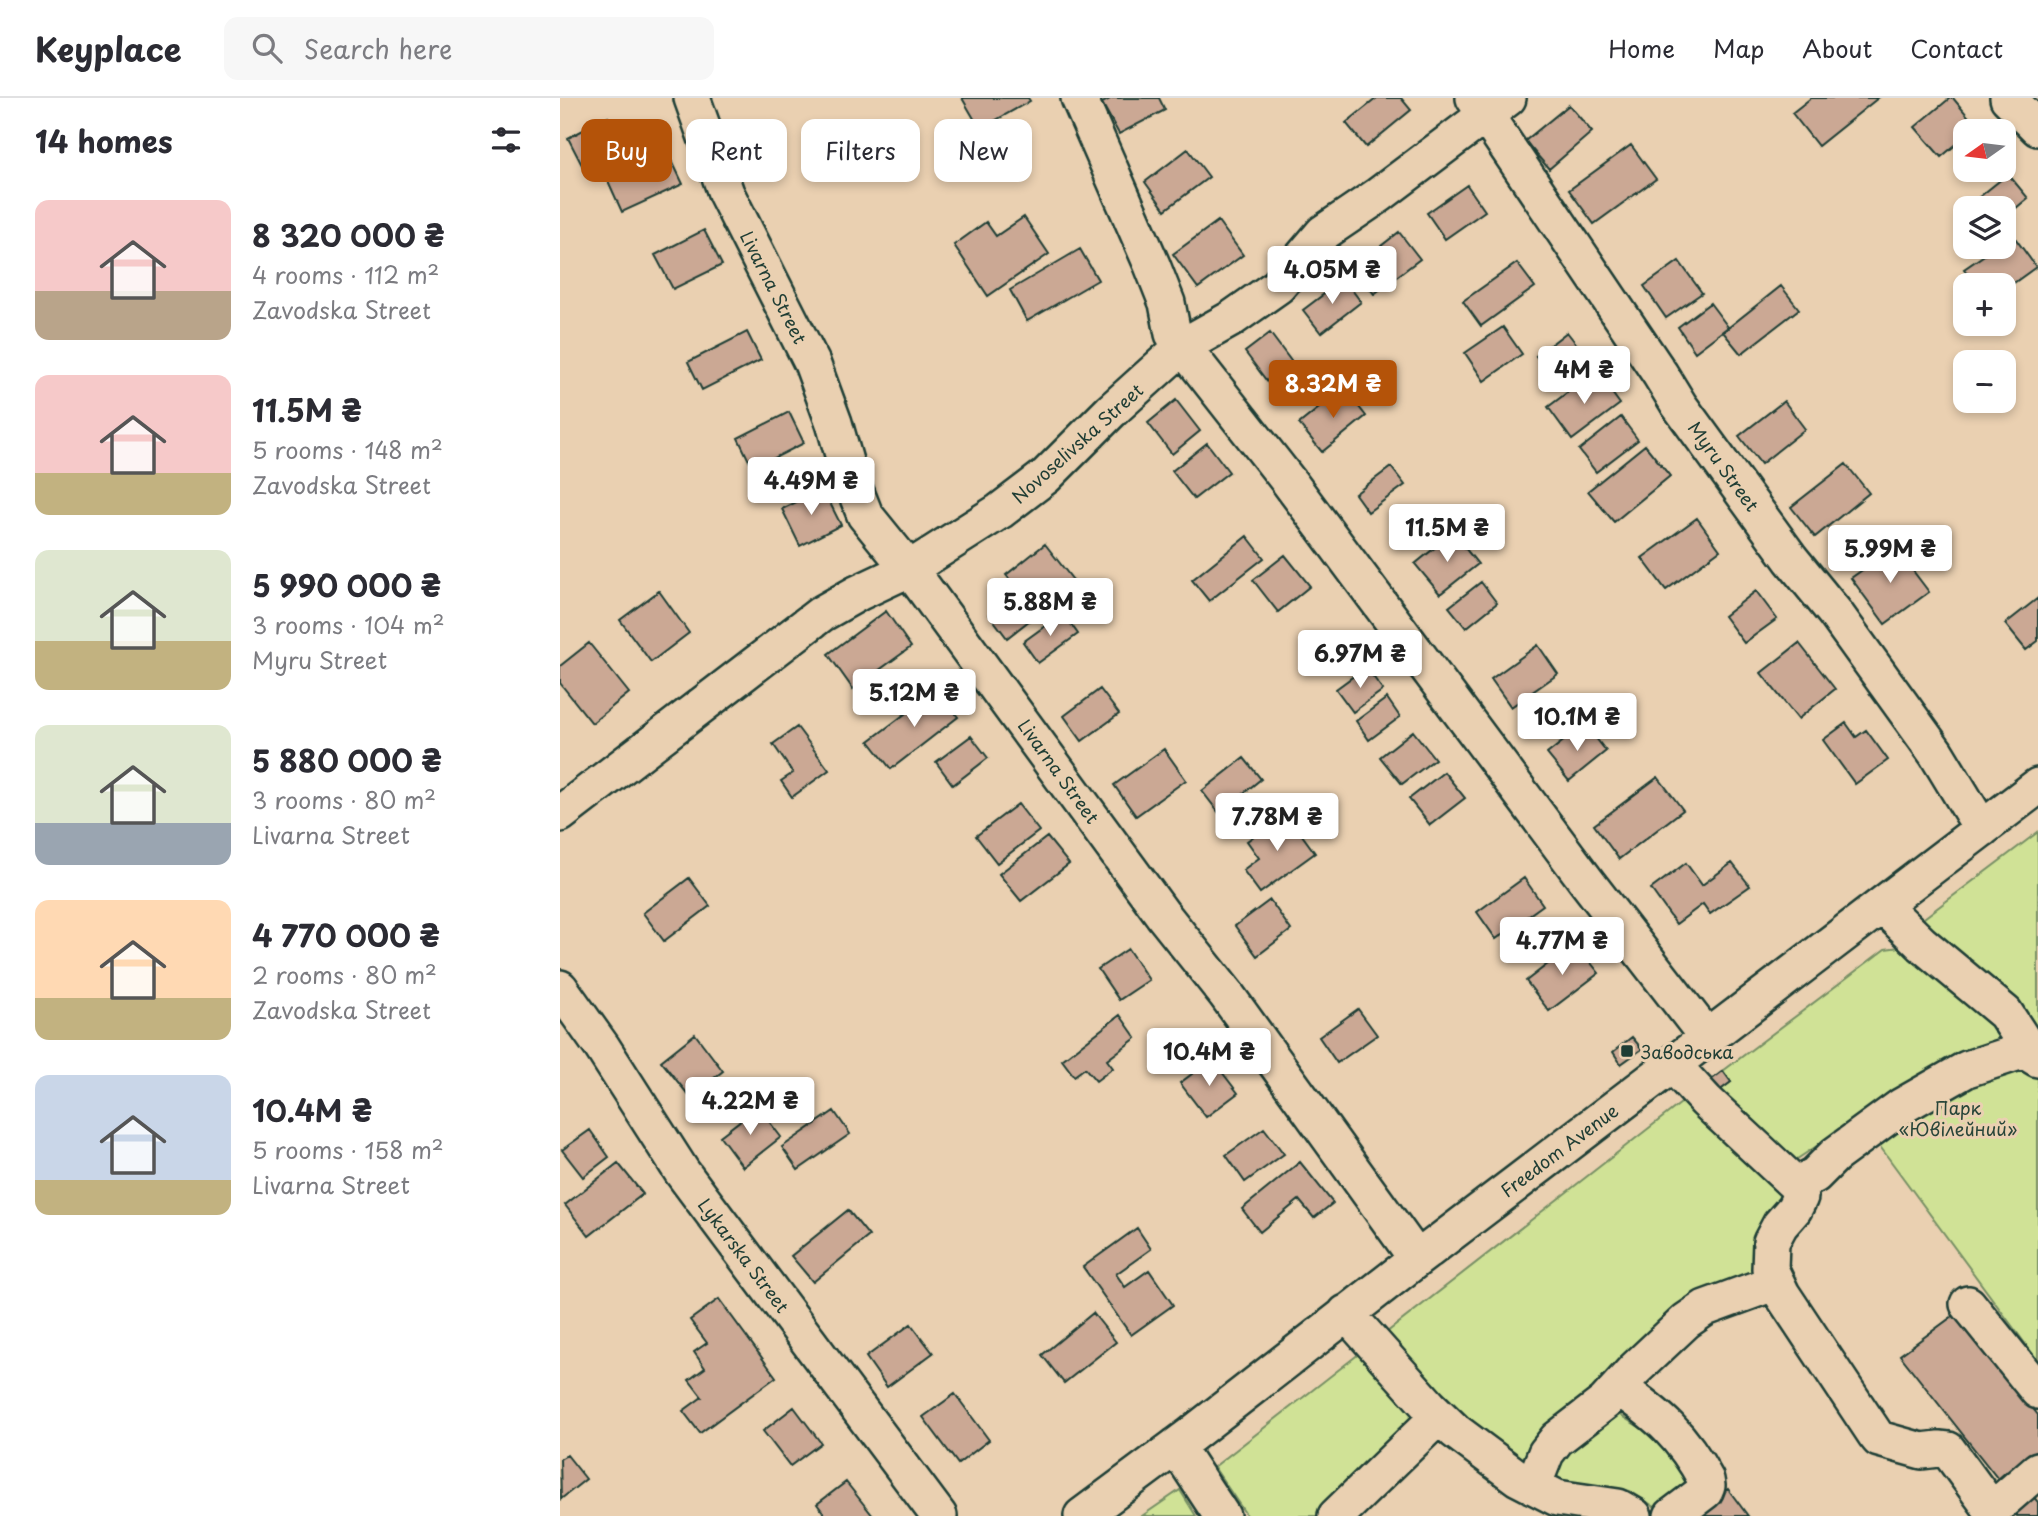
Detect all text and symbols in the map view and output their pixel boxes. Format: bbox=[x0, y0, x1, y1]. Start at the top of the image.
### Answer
search box bbox=[224, 17, 714, 80]
text: Keyplace bbox=[35, 23, 182, 73]
icon: search bbox=[248, 29, 286, 67]
text: Search here bbox=[304, 29, 452, 68]
text: Home bbox=[1608, 30, 1675, 66]
text: Map bbox=[1713, 30, 1764, 66]
text: About bbox=[1802, 30, 1872, 66]
text: Contact bbox=[1910, 30, 2003, 66]
text: 14 homes bbox=[35, 118, 173, 163]
chip: Buy bbox=[581, 119, 672, 182]
chip: Rent bbox=[686, 119, 787, 182]
chip: Filters bbox=[801, 119, 920, 182]
chip: New bbox=[934, 119, 1032, 182]
north arrow bbox=[1953, 119, 2016, 182]
map controls bbox=[1953, 119, 2016, 413]
icon: filters bbox=[487, 121, 525, 159]
button: layers bbox=[1953, 196, 2016, 259]
text: 8 320 000 ₴ bbox=[252, 212, 445, 257]
street label: Livarna Street bbox=[734, 226, 814, 348]
icon: home bbox=[91, 228, 175, 312]
pin: 4.05M ₴ bbox=[1267, 246, 1397, 306]
text: 4.05M ₴ bbox=[1284, 251, 1381, 286]
text: 4 rooms · 112 m² bbox=[252, 257, 439, 292]
button: + bbox=[1953, 273, 2016, 336]
text: Zavodska Street bbox=[252, 292, 431, 327]
pin: 4M ₴ bbox=[1543, 346, 1625, 406]
button: − bbox=[1953, 350, 2016, 413]
text: 4M ₴ bbox=[1554, 351, 1614, 386]
pin: 8.32M ₴ bbox=[1268, 360, 1398, 420]
text: 8.32M ₴ bbox=[1285, 365, 1381, 400]
street label: Novoselivska Street bbox=[1005, 377, 1149, 509]
text: 11.5M ₴ bbox=[252, 387, 362, 432]
icon: home bbox=[91, 403, 175, 487]
street label: Myru Street bbox=[1682, 415, 1766, 517]
text: 5 rooms · 148 m² bbox=[252, 432, 443, 467]
pin: 4.49M ₴ bbox=[746, 458, 876, 517]
text: 4.49M ₴ bbox=[764, 462, 858, 497]
text: Zavodska Street bbox=[252, 467, 431, 502]
pin: 11.5M ₴ bbox=[1382, 504, 1512, 564]
text: 11.5M ₴ bbox=[1405, 509, 1489, 544]
pin: 5.99M ₴ bbox=[1825, 526, 1955, 585]
text: 5.99M ₴ bbox=[1844, 530, 1936, 565]
text: 5 990 000 ₴ bbox=[252, 562, 441, 607]
icon: home bbox=[91, 578, 175, 662]
pin: 5.88M ₴ bbox=[985, 578, 1115, 638]
text: 5.88M ₴ bbox=[1003, 583, 1097, 618]
text: 3 rooms · 104 m² bbox=[252, 607, 445, 642]
pin: 6.97M ₴ bbox=[1295, 630, 1425, 690]
text: 6.97M ₴ bbox=[1314, 635, 1406, 670]
text: Myru Street bbox=[252, 642, 387, 677]
pin: 5.12M ₴ bbox=[849, 670, 979, 729]
text: 5.12M ₴ bbox=[869, 674, 959, 709]
pin: 10.1M ₴ bbox=[1512, 694, 1642, 753]
text: 10.1M ₴ bbox=[1534, 698, 1620, 733]
street label: Livarna Street bbox=[1012, 713, 1106, 829]
text: 5 880 000 ₴ bbox=[252, 737, 442, 782]
icon: home bbox=[91, 753, 175, 837]
text: 3 rooms · 80 m² bbox=[252, 782, 436, 817]
pin: 7.78M ₴ bbox=[1212, 794, 1342, 853]
text: 7.78M ₴ bbox=[1231, 798, 1323, 833]
text: Livarna Street bbox=[252, 817, 410, 852]
text: 4 770 000 ₴ bbox=[252, 912, 440, 957]
pin: 4.77M ₴ bbox=[1497, 918, 1627, 977]
text: 4.77M ₴ bbox=[1516, 922, 1608, 957]
icon: home bbox=[91, 928, 175, 1012]
text: 2 rooms · 80 m² bbox=[252, 957, 437, 992]
text: Zavodska Street bbox=[252, 992, 431, 1027]
pin: 10.4M ₴ bbox=[1144, 1028, 1274, 1088]
text: 10.4M ₴ bbox=[1163, 1033, 1255, 1068]
place label: Заводська bbox=[1641, 1038, 1734, 1065]
marker: Заводська bbox=[1619, 1043, 1635, 1059]
pin: 4.22M ₴ bbox=[685, 1077, 815, 1137]
text: 4.22M ₴ bbox=[701, 1082, 799, 1117]
text: 10.4M ₴ bbox=[252, 1087, 372, 1132]
park label: Парк «Ювілейний» bbox=[1899, 1094, 2017, 1142]
street label: Freedom Avenue bbox=[1495, 1097, 1624, 1203]
icon: home bbox=[91, 1103, 175, 1187]
text: 5 rooms · 158 m² bbox=[252, 1132, 444, 1167]
text: Livarna Street bbox=[252, 1167, 410, 1202]
street label: Lykarska Street bbox=[692, 1192, 796, 1318]

